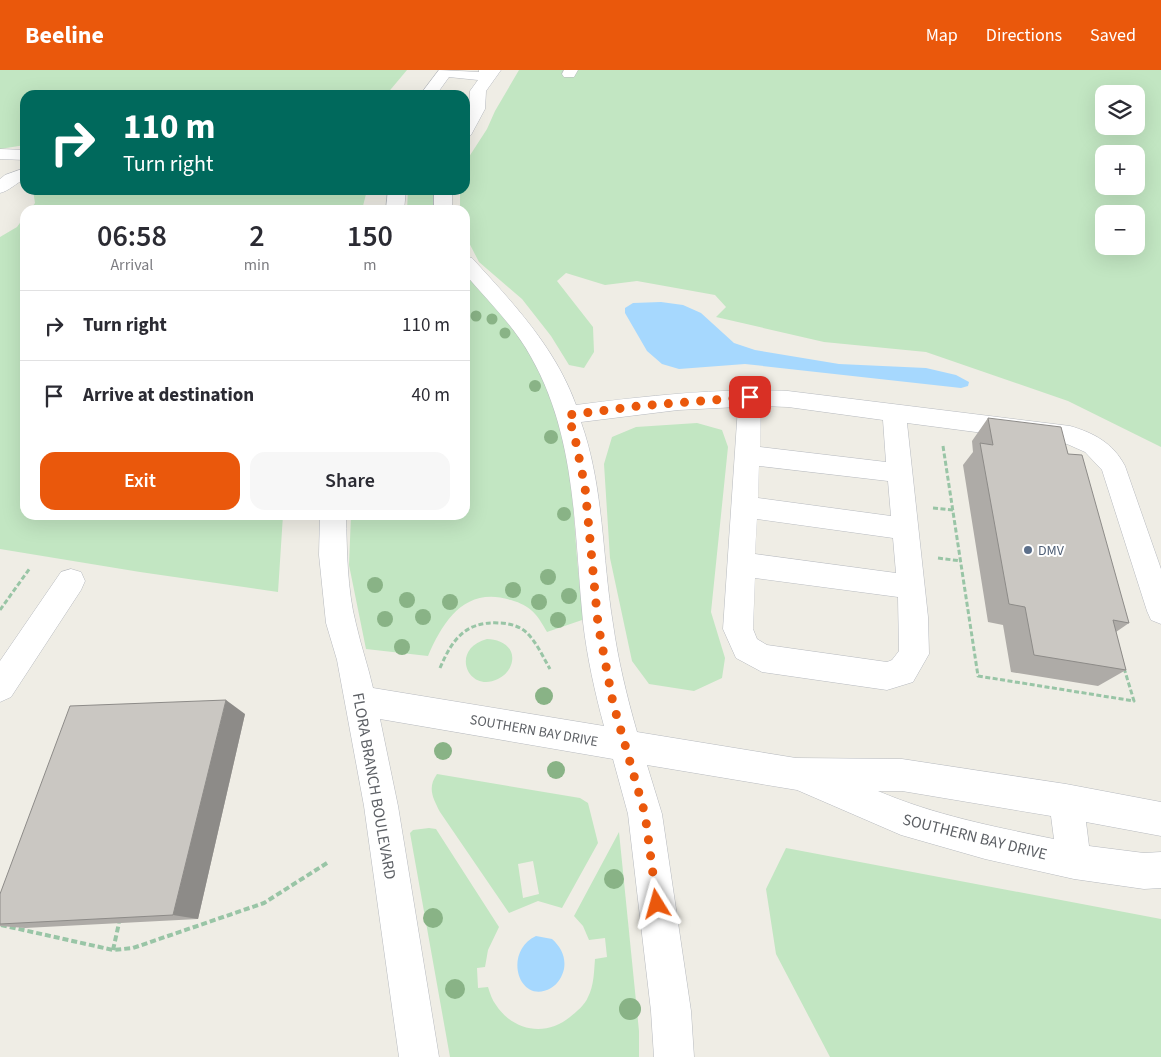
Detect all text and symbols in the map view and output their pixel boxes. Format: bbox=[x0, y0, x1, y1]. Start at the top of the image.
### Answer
text: Beeline bbox=[25, 18, 104, 53]
text: Map bbox=[926, 23, 958, 48]
text: Directions bbox=[986, 23, 1062, 48]
text: Saved bbox=[1090, 23, 1136, 48]
map controls bbox=[1095, 85, 1145, 255]
button: layers bbox=[1095, 85, 1145, 135]
text: 110 m bbox=[123, 102, 215, 152]
icon: right bbox=[40, 110, 105, 175]
button: + bbox=[1095, 145, 1145, 195]
text: Turn right bbox=[123, 148, 213, 180]
button: − bbox=[1095, 205, 1145, 255]
text: 06:58 bbox=[97, 215, 167, 258]
text: 2 bbox=[249, 215, 265, 258]
text: 150 bbox=[347, 215, 393, 258]
text: Arrival bbox=[110, 254, 153, 276]
text: min bbox=[244, 254, 270, 276]
text: m bbox=[363, 254, 377, 276]
icon: right bbox=[40, 312, 68, 340]
text: Turn right bbox=[83, 312, 167, 339]
text: 110 m bbox=[402, 312, 450, 339]
pin bbox=[729, 376, 771, 418]
icon: arrive bbox=[40, 382, 68, 410]
text: Arrive at destination bbox=[83, 382, 254, 409]
text: 40 m bbox=[412, 382, 450, 409]
icon: arrive bbox=[736, 383, 764, 411]
button: Exit bbox=[40, 452, 240, 510]
button: Share bbox=[250, 452, 450, 510]
place label: DMV bbox=[1038, 541, 1065, 561]
marker: DMV bbox=[1022, 544, 1034, 556]
street label: FLORA BRANCH BOULEVARD bbox=[347, 691, 401, 881]
street label: SOUTHERN BAY DRIVE bbox=[468, 710, 599, 752]
street label: SOUTHERN BAY DRIVE bbox=[900, 808, 1049, 866]
position arrow bbox=[630, 877, 682, 929]

